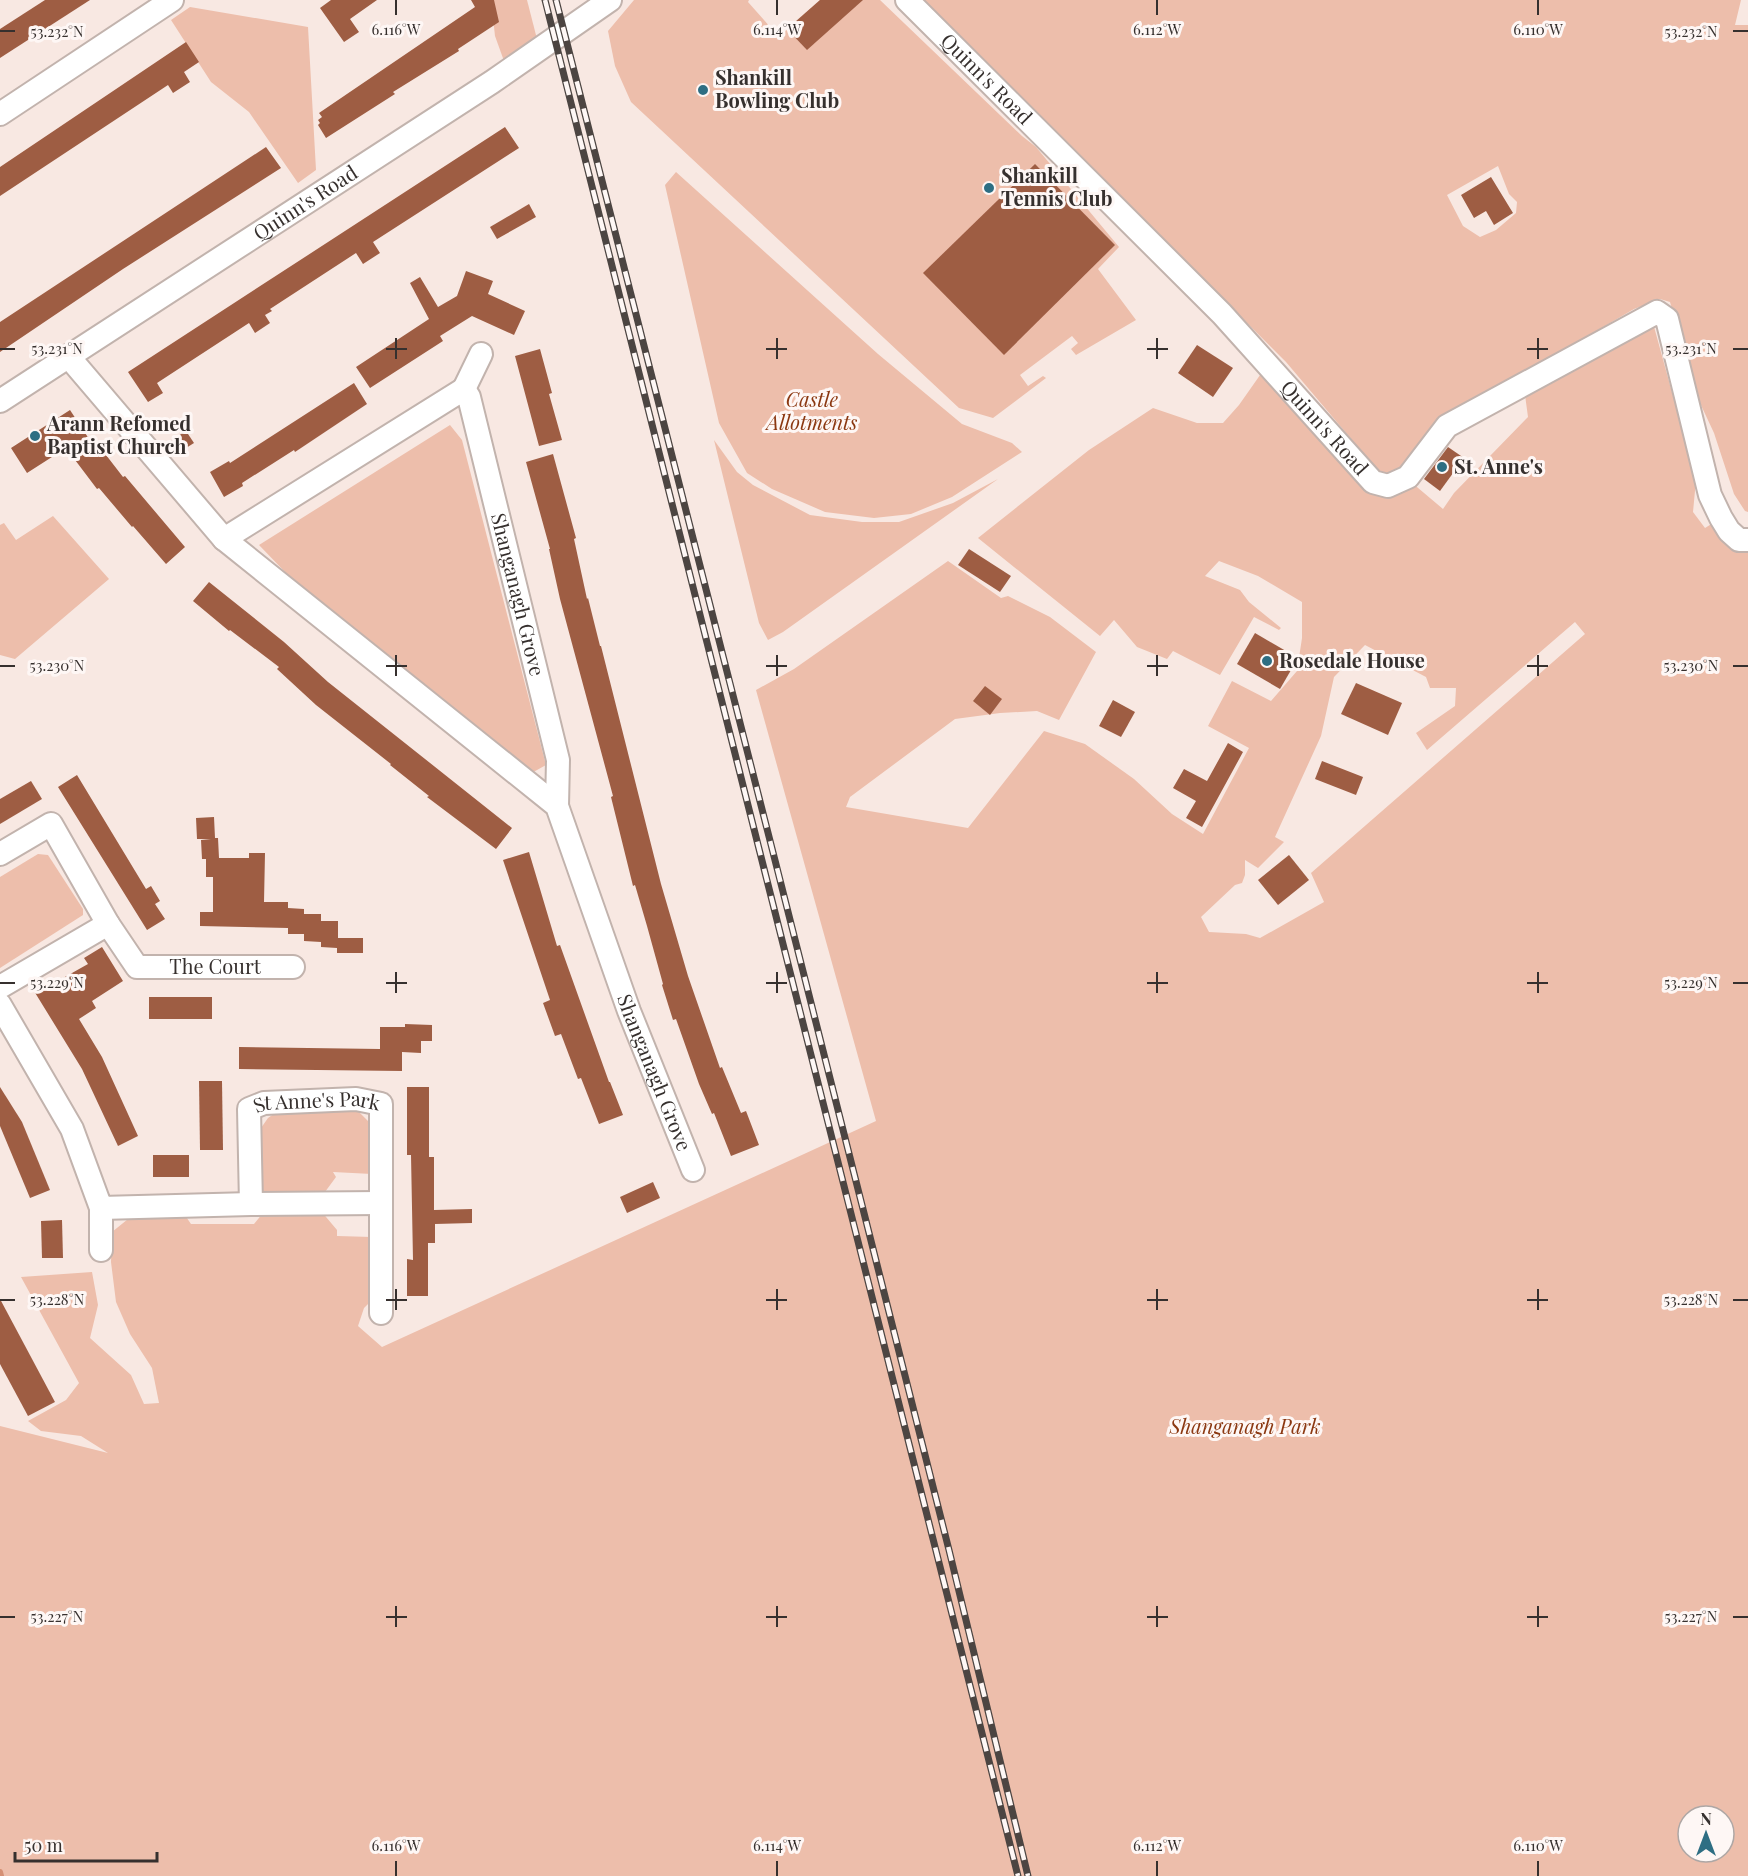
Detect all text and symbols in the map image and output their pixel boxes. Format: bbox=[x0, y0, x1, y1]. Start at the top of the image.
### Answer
text: 6.116°W bbox=[372, 19, 421, 39]
text: 6.114°W bbox=[753, 19, 802, 39]
text: 6.112°W bbox=[1133, 19, 1181, 39]
text: 6.110°W bbox=[1513, 19, 1563, 39]
text: 53.232°N bbox=[30, 21, 84, 41]
text: 53.232°N bbox=[1664, 21, 1718, 41]
street label: Quinn's Road bbox=[936, 26, 1039, 130]
place label: Shankill Bowling Club bbox=[715, 63, 839, 113]
marker: Shankill Bowling Club bbox=[696, 83, 710, 97]
street label: Quinn's Road bbox=[247, 158, 362, 245]
place label: Shankill Tennis Club bbox=[1001, 161, 1112, 211]
marker: Shankill Tennis Club bbox=[982, 181, 996, 195]
text: 53.231°N bbox=[31, 338, 83, 358]
text: 53.231°N bbox=[1665, 338, 1717, 358]
street label: Quinn's Road bbox=[1276, 374, 1376, 481]
park label: Castle Allotments bbox=[765, 385, 858, 435]
place label: Arann Refomed Baptist Church bbox=[46, 409, 191, 459]
marker: Arann Refomed Baptist Church bbox=[28, 429, 42, 443]
place label: St. Anne's bbox=[1454, 452, 1543, 479]
marker: St. Anne's bbox=[1435, 460, 1449, 474]
street label: Shanganagh Grove bbox=[486, 510, 552, 679]
place label: Rosedale House bbox=[1279, 646, 1425, 673]
marker: Rosedale House bbox=[1260, 654, 1274, 668]
text: 53.230°N bbox=[30, 655, 85, 675]
text: 53.230°N bbox=[1664, 655, 1719, 675]
street label: The Court bbox=[169, 952, 262, 979]
text: 53.229°N bbox=[30, 972, 84, 992]
text: 53.229°N bbox=[1664, 972, 1718, 992]
street label: Shanganagh Grove bbox=[612, 990, 699, 1155]
street label: St Anne's Park bbox=[248, 1084, 383, 1118]
text: 53.228°N bbox=[30, 1289, 85, 1309]
text: 53.228°N bbox=[1664, 1289, 1719, 1309]
park label: Shanganagh Park bbox=[1169, 1412, 1320, 1439]
text: 53.227°N bbox=[31, 1606, 84, 1626]
text: 53.227°N bbox=[1665, 1606, 1718, 1626]
north arrow bbox=[1676, 1804, 1736, 1864]
text: N bbox=[1700, 1808, 1712, 1829]
scale bar bbox=[15, 1825, 158, 1863]
text: 50 m bbox=[24, 1833, 63, 1857]
text: 6.116°W bbox=[372, 1835, 421, 1855]
text: 6.114°W bbox=[753, 1835, 802, 1855]
text: 6.112°W bbox=[1133, 1835, 1181, 1855]
text: 6.110°W bbox=[1513, 1835, 1563, 1855]

